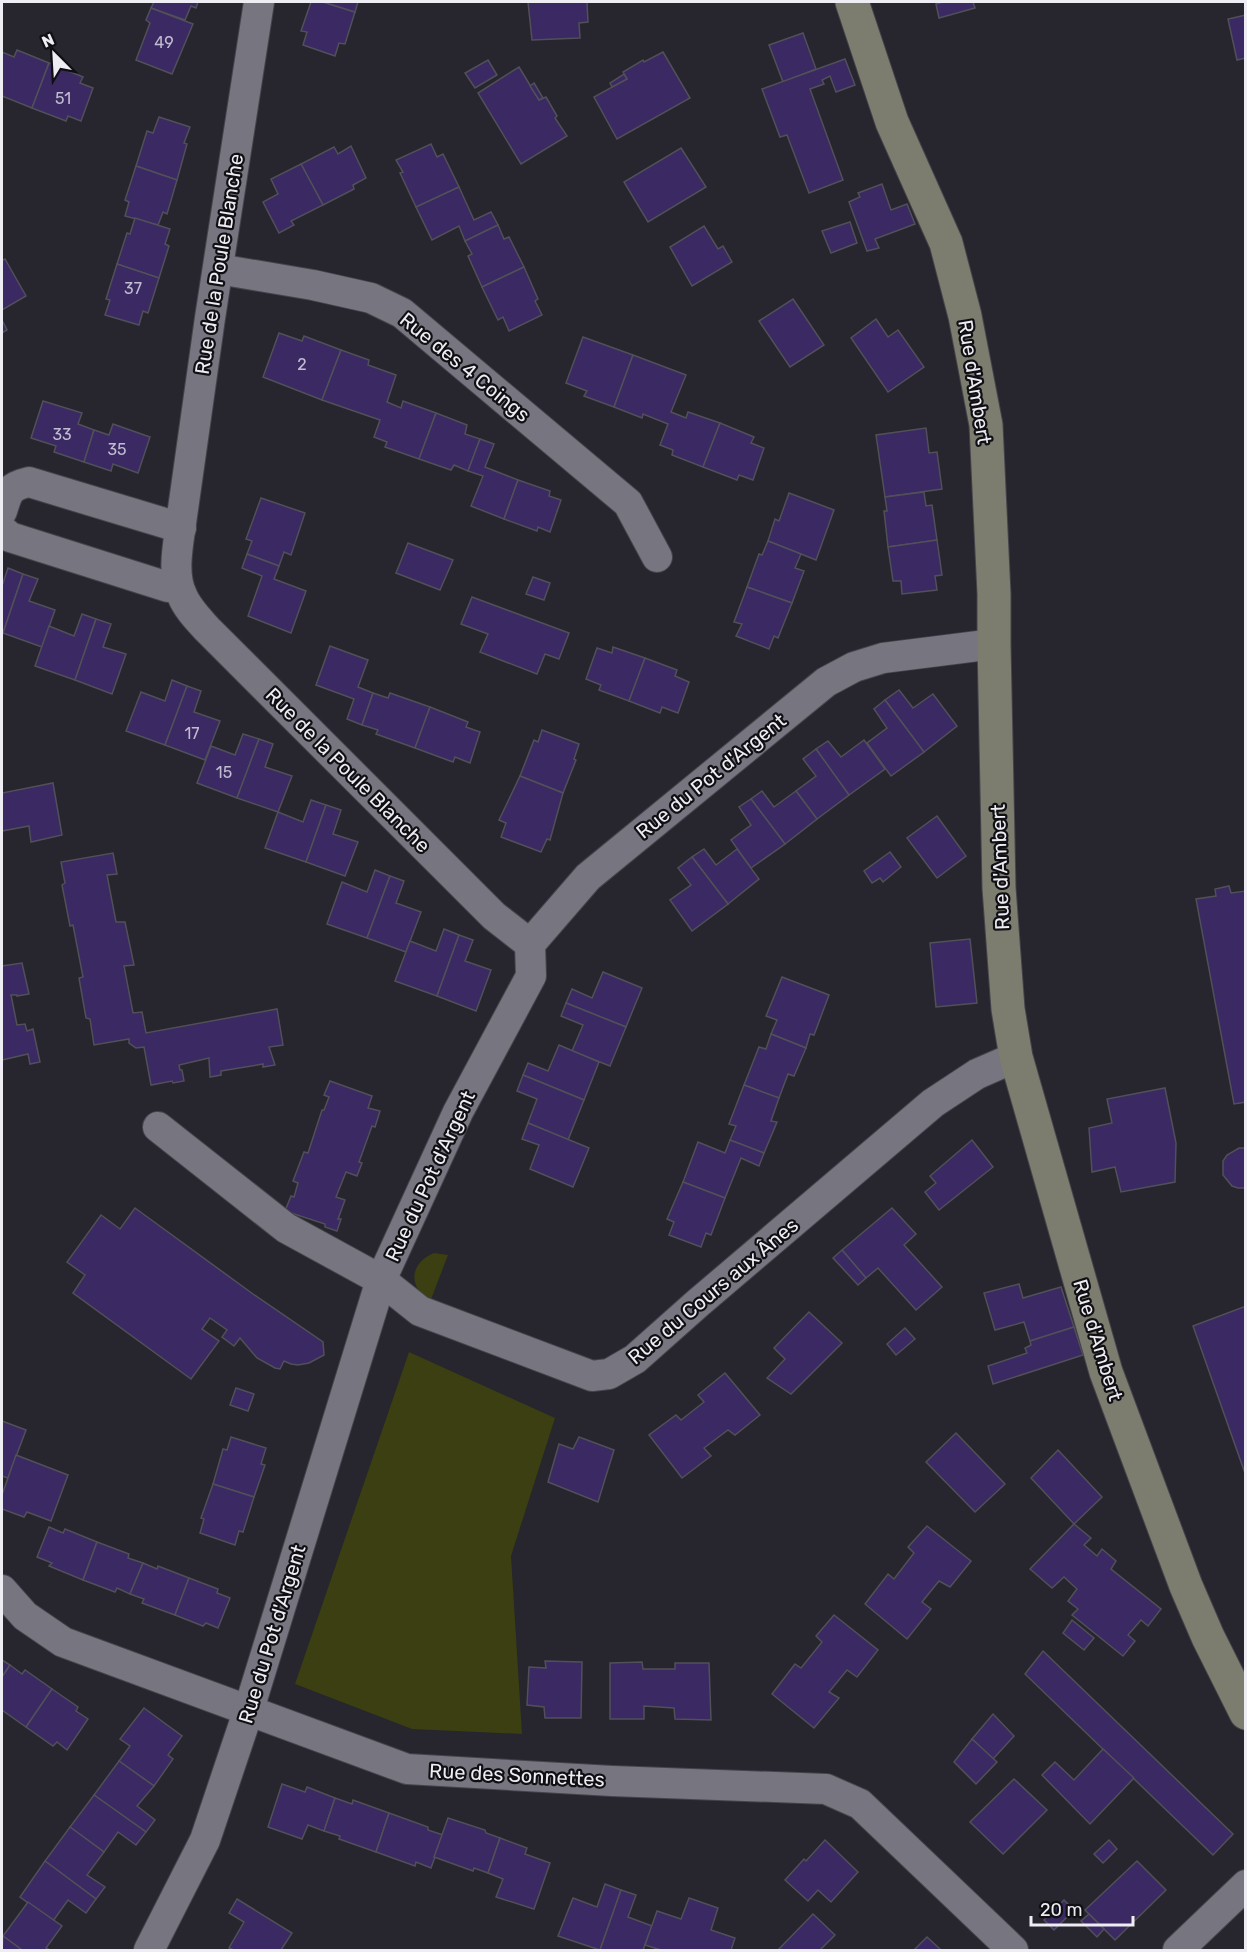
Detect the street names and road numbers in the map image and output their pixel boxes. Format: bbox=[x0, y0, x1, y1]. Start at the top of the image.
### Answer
street label: Rue de la Poule Blanche bbox=[190, 152, 248, 376]
street label: Rue des 4 Coings bbox=[395, 307, 535, 427]
street label: Rue d'Ambert bbox=[953, 318, 997, 446]
street label: Rue de la Poule Blanche bbox=[261, 683, 435, 857]
street label: Rue du Pot d'Argent bbox=[631, 708, 791, 844]
street label: Rue d'Ambert bbox=[986, 804, 1014, 930]
street label: Rue du Pot d'Argent bbox=[380, 1087, 480, 1265]
street label: Rue du Cours aux Ânes bbox=[623, 1213, 803, 1369]
street label: Rue d'Ambert bbox=[1068, 1276, 1128, 1404]
street label: Rue du Pot d'Argent bbox=[233, 1542, 311, 1726]
street label: Rue des Sonnettes bbox=[429, 1758, 605, 1792]

